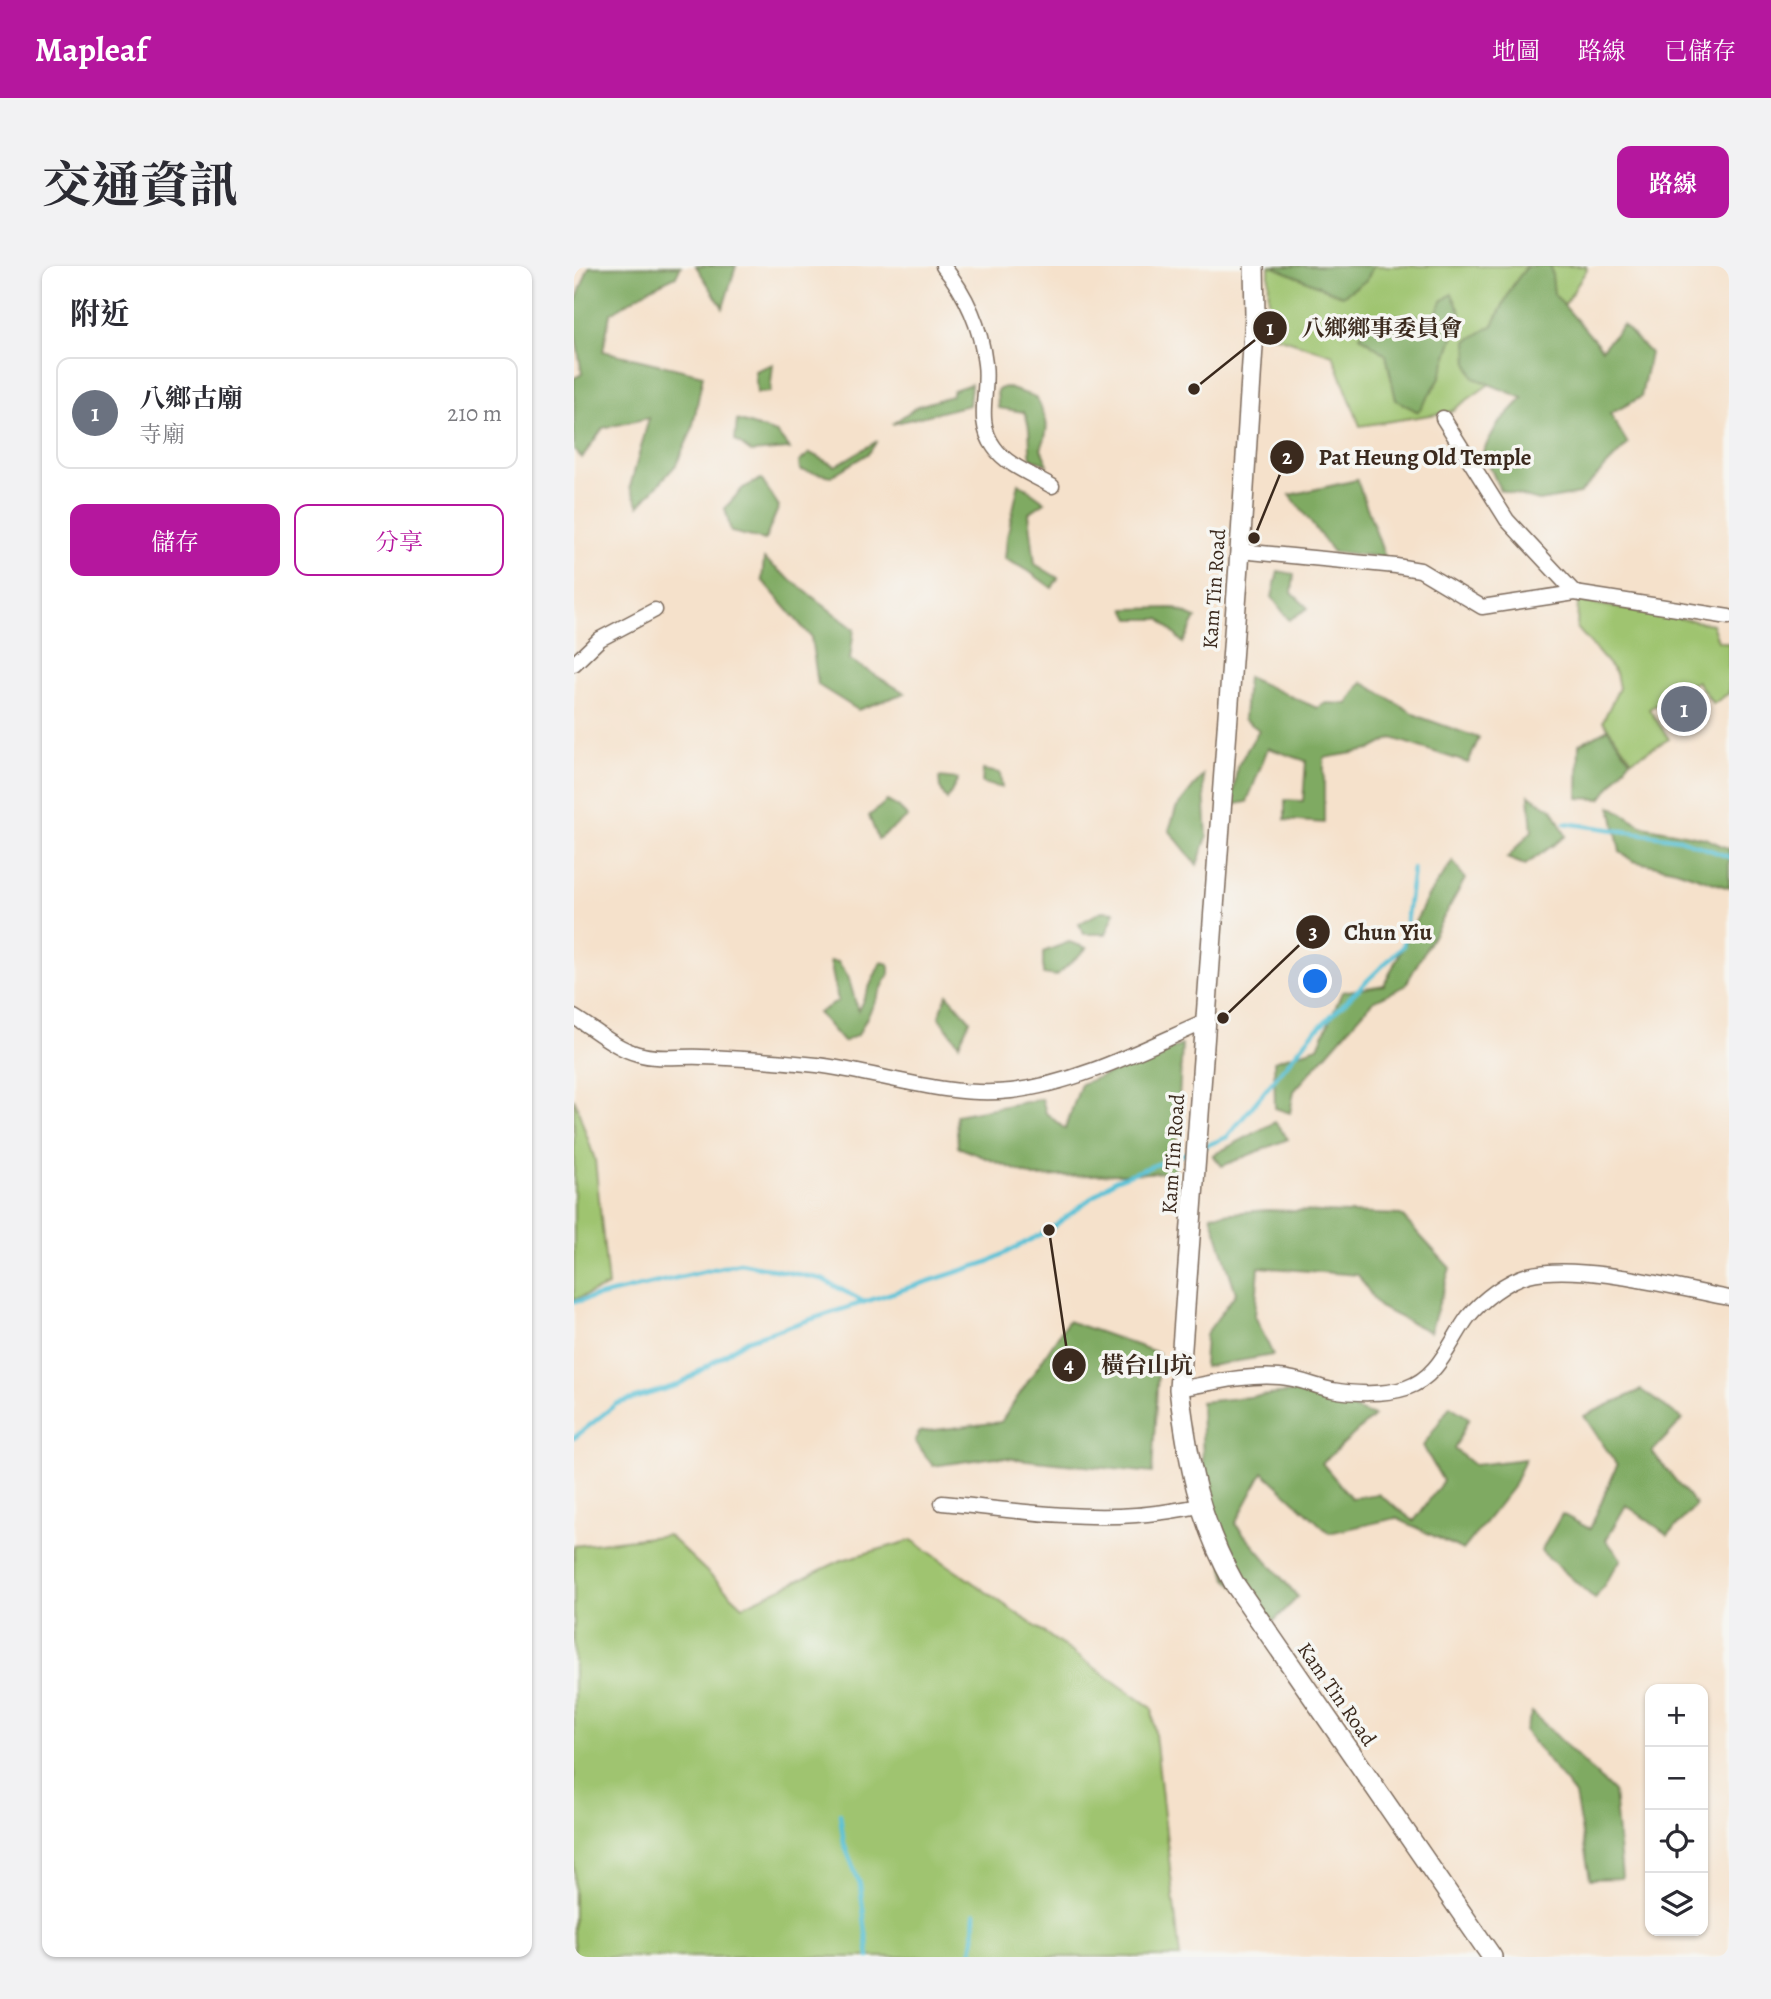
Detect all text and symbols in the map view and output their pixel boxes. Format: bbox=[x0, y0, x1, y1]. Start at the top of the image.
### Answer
text: Mapleaf bbox=[35, 27, 147, 72]
text: 地圖 bbox=[1492, 35, 1540, 67]
text: 路線 bbox=[1578, 35, 1626, 67]
text: 已儲存 bbox=[1664, 35, 1736, 67]
button: 路線 bbox=[1617, 146, 1729, 218]
text: 交通資訊 bbox=[42, 152, 238, 219]
text: 附近 bbox=[70, 294, 130, 334]
callout: 八鄉鄉事委員會 bbox=[1253, 306, 1477, 350]
text: 八鄉鄉事委員會 bbox=[1302, 313, 1463, 344]
text: 1 bbox=[1266, 314, 1274, 342]
text: 八鄉古廟 bbox=[139, 381, 243, 416]
text: 1 bbox=[91, 398, 99, 429]
text: 210 m bbox=[447, 398, 502, 429]
text: 寺廟 bbox=[139, 419, 185, 450]
callout: Pat Heung Old Temple bbox=[1269, 435, 1545, 479]
text: Pat Heung Old Temple bbox=[1319, 442, 1531, 473]
text: 2 bbox=[1282, 443, 1292, 471]
button: 儲存 bbox=[70, 504, 280, 576]
button: 分享 bbox=[294, 504, 504, 576]
street label: Kam Tin Road bbox=[1196, 527, 1232, 650]
pin: 1 bbox=[1661, 683, 1707, 735]
callout: Chun Yiu bbox=[1295, 910, 1446, 954]
text: Chun Yiu bbox=[1344, 917, 1432, 948]
text: 3 bbox=[1308, 918, 1318, 946]
your location bbox=[1298, 964, 1332, 998]
street label: Kam Tin Road bbox=[1155, 1092, 1191, 1215]
callout: 橫台山坑 bbox=[1052, 1343, 1207, 1387]
text: 橫台山坑 bbox=[1101, 1350, 1193, 1381]
text: 4 bbox=[1064, 1351, 1074, 1379]
street label: Kam Tin Road bbox=[1291, 1637, 1383, 1752]
map controls bbox=[1645, 1684, 1708, 1936]
button: + bbox=[1645, 1684, 1708, 1747]
button: − bbox=[1645, 1747, 1708, 1810]
button: locate bbox=[1645, 1810, 1708, 1873]
button: layers bbox=[1645, 1873, 1708, 1936]

